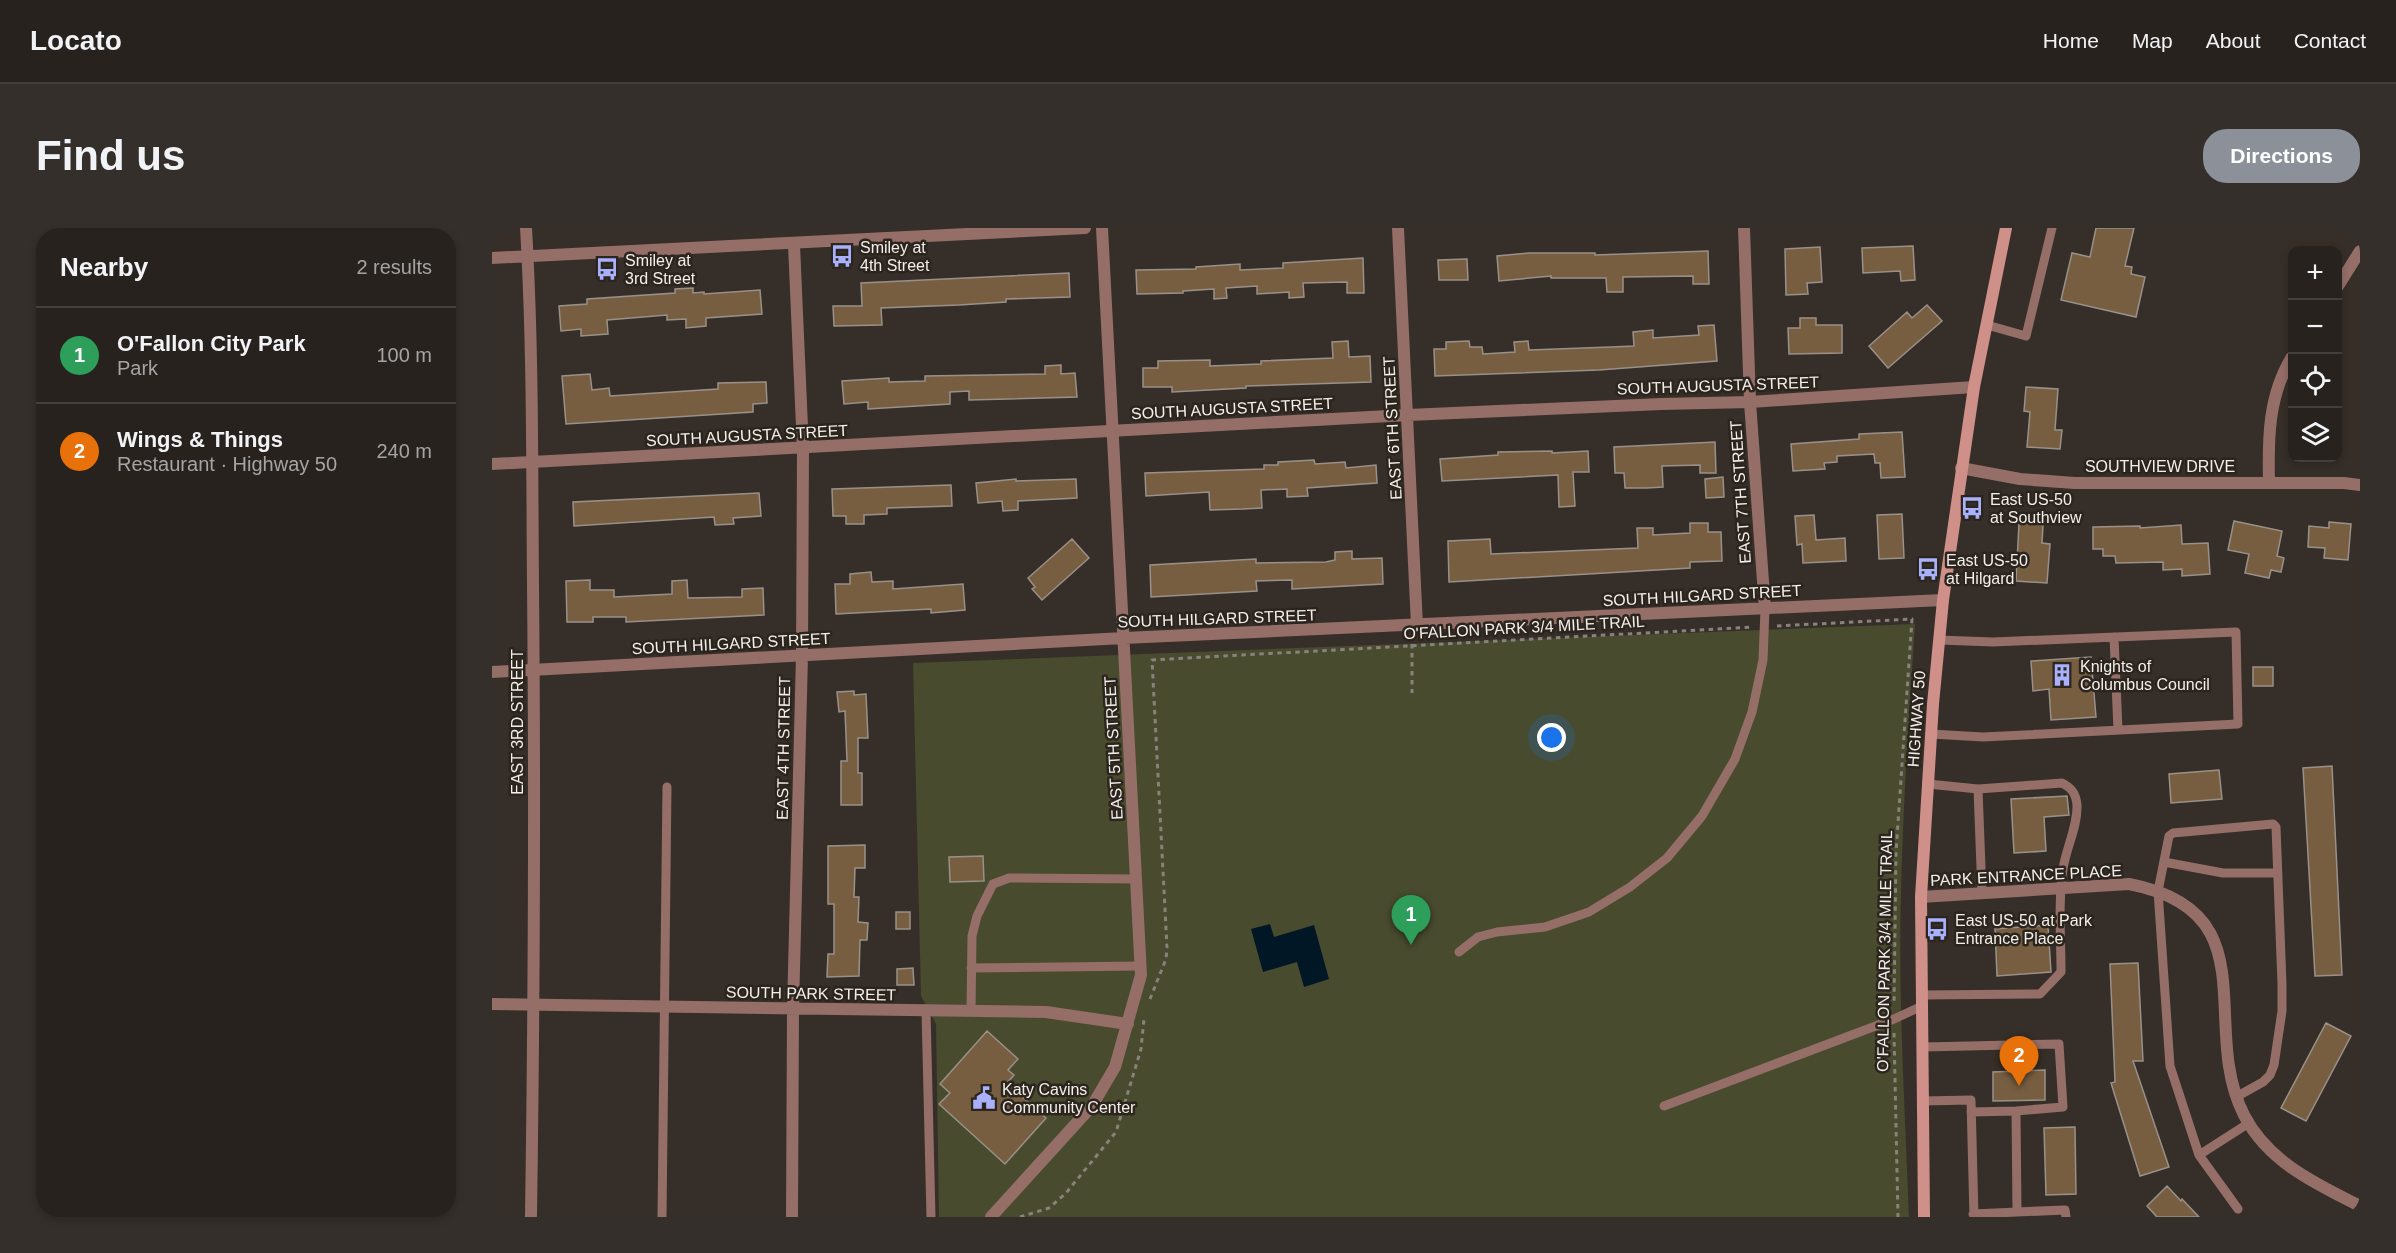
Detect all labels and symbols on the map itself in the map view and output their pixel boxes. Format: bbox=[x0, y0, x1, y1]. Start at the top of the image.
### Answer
place label: Smiley at 4th Street bbox=[860, 239, 930, 274]
bus stop icon: Smiley at 4th Street bbox=[829, 243, 855, 269]
place label: Smiley at 3rd Street bbox=[625, 252, 696, 287]
bus stop icon: Smiley at 3rd Street bbox=[594, 256, 620, 282]
street label: EAST 6TH STREET bbox=[1380, 356, 1405, 500]
street label: SOUTH AUGUSTA STREET bbox=[1617, 373, 1820, 398]
street label: SOUTH AUGUSTA STREET bbox=[1131, 395, 1334, 422]
street label: EAST 7TH STREET bbox=[1727, 419, 1754, 564]
street label: SOUTH AUGUSTA STREET bbox=[646, 422, 849, 449]
street label: SOUTHVIEW DRIVE bbox=[2085, 458, 2235, 475]
place label: East US-50 at Southview bbox=[1990, 491, 2082, 526]
bus stop icon: East US-50 at Southview bbox=[1959, 495, 1985, 521]
place label: East US-50 at Hilgard bbox=[1946, 552, 2028, 587]
bus stop icon: East US-50 at Hilgard bbox=[1915, 556, 1941, 582]
street label: SOUTH HILGARD STREET bbox=[1602, 582, 1802, 609]
street label: SOUTH HILGARD STREET bbox=[1117, 607, 1317, 630]
street label: O'FALLON PARK 3/4 MILE TRAIL bbox=[1403, 613, 1645, 642]
street label: SOUTH HILGARD STREET bbox=[631, 630, 831, 657]
street label: EAST 3RD STREET bbox=[509, 649, 526, 795]
place label: Knights of Columbus Council bbox=[2080, 658, 2210, 693]
building icon: Knights of Columbus Council bbox=[2049, 662, 2075, 688]
street label: HIGHWAY 50 bbox=[1905, 670, 1928, 768]
street label: EAST 4TH STREET bbox=[774, 676, 793, 820]
street label: EAST 5TH STREET bbox=[1101, 676, 1126, 820]
your location bbox=[1537, 723, 1566, 752]
street label: O'FALLON PARK 3/4 MILE TRAIL bbox=[1874, 830, 1895, 1072]
street label: PARK ENTRANCE PLACE bbox=[1930, 862, 2122, 889]
pin: 1 bbox=[1392, 896, 1430, 945]
place label: East US-50 at Park Entrance Place bbox=[1955, 912, 2093, 947]
bus stop icon: East US-50 at Park Entrance Place bbox=[1924, 916, 1950, 942]
street label: SOUTH PARK STREET bbox=[726, 984, 897, 1003]
pin: 2 bbox=[2000, 1036, 2038, 1086]
place label: Katy Cavins Community Center bbox=[1002, 1081, 1136, 1116]
public building icon: Katy Cavins Community Center bbox=[971, 1085, 997, 1111]

